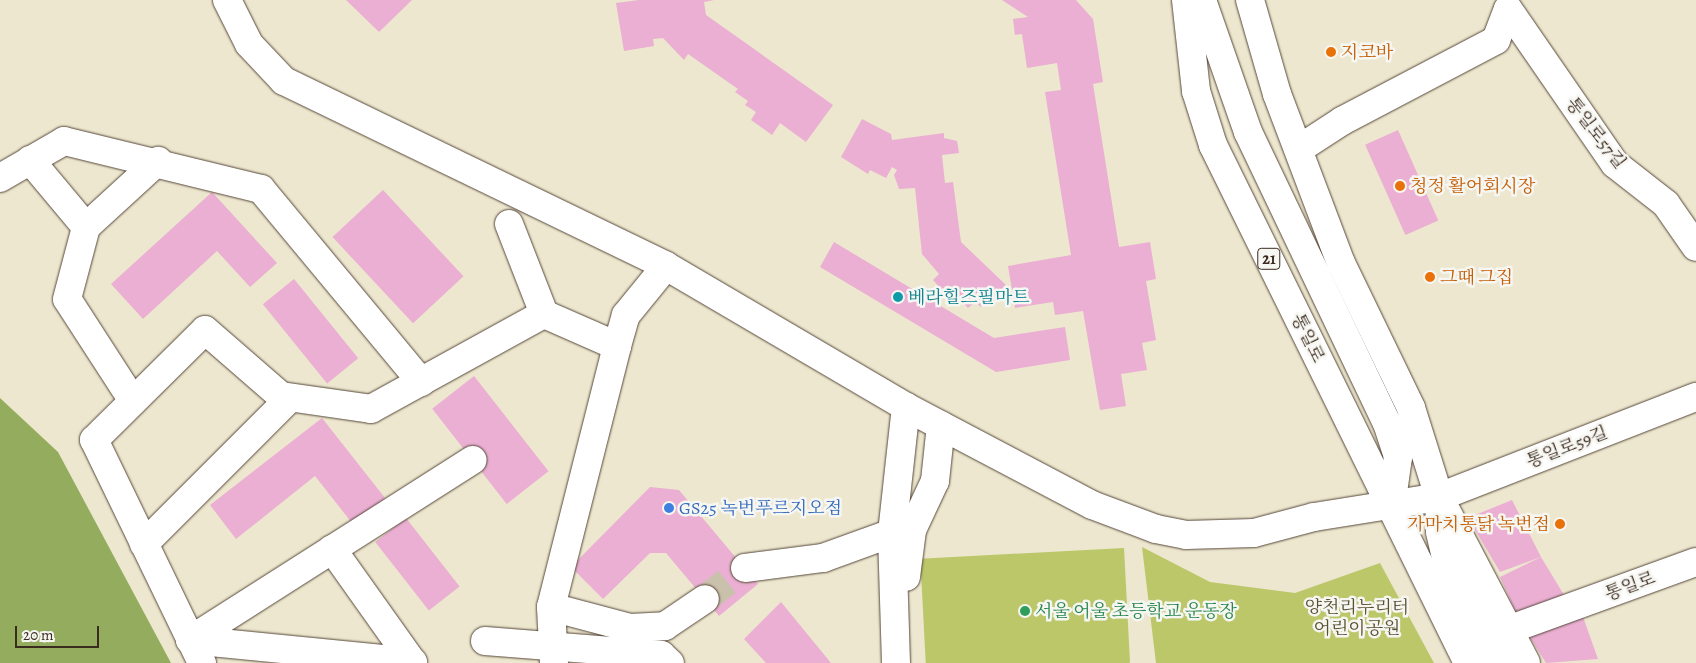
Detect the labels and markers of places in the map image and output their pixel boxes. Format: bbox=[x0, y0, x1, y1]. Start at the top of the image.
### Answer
place label: 지코바 bbox=[1341, 41, 1393, 63]
marker: 지코바 bbox=[1325, 46, 1337, 58]
place label: 청정 활어회시장 bbox=[1410, 175, 1535, 197]
marker: 청정 활어회시장 bbox=[1394, 180, 1406, 192]
place label: 그때 그집 bbox=[1440, 266, 1513, 288]
marker: 그때 그집 bbox=[1424, 271, 1436, 283]
place label: 베라힐즈필마트 bbox=[908, 286, 1030, 308]
marker: 베라힐즈필마트 bbox=[892, 291, 904, 303]
place label: GS25 녹번푸르지오점 bbox=[679, 497, 842, 519]
marker: GS25 녹번푸르지오점 bbox=[663, 502, 675, 514]
place label: 가마치통닭 녹번점 bbox=[1407, 513, 1550, 535]
marker: 가마치통닭 녹번점 bbox=[1554, 518, 1566, 530]
place label: 서울 어울 초등학교 운동장 bbox=[1035, 600, 1237, 622]
marker: 서울 어울 초등학교 운동장 bbox=[1019, 605, 1031, 617]

